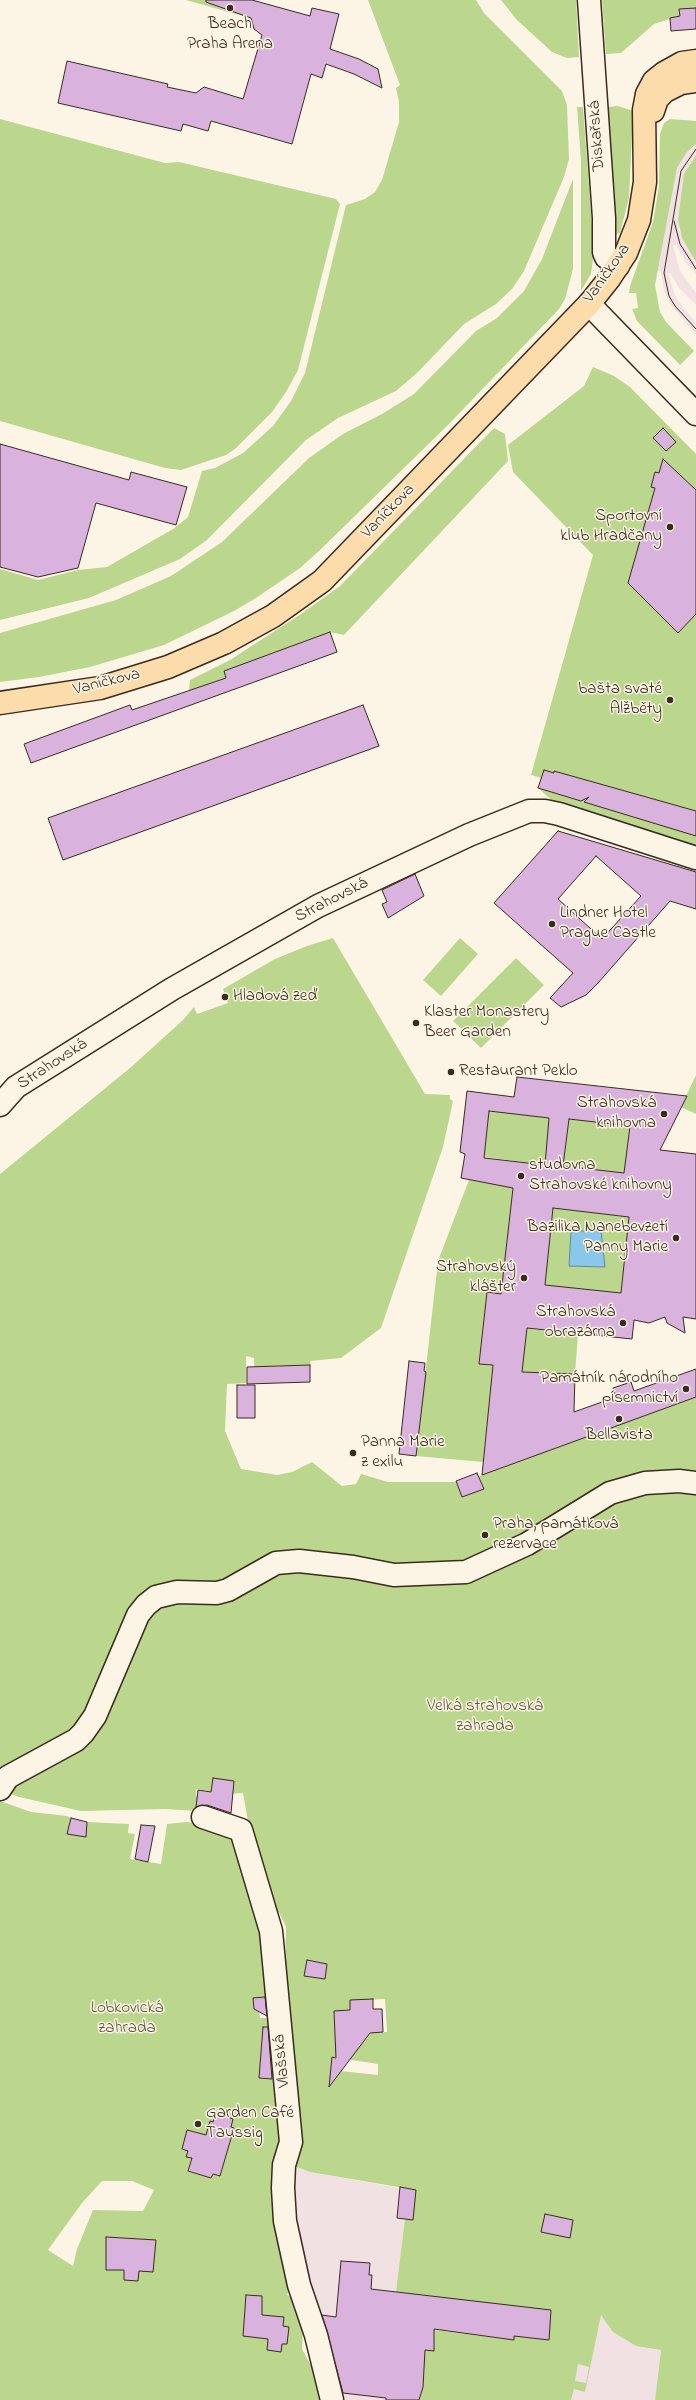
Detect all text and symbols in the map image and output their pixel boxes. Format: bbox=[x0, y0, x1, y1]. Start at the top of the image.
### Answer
marker: Beach Praha Arena bbox=[225, 3, 235, 13]
place label: Beach Praha Arena bbox=[187, 15, 273, 55]
street label: Diskařská bbox=[585, 100, 611, 172]
street label: Vaníčkova bbox=[580, 240, 636, 308]
street label: Vaníčkova bbox=[358, 480, 420, 544]
place label: Sportovní klub Hradčany bbox=[560, 507, 662, 547]
marker: Sportovní klub Hradčany bbox=[665, 522, 675, 532]
street label: Vaníčkova bbox=[71, 665, 143, 701]
place label: bašta svaté Alžběty bbox=[578, 680, 662, 720]
marker: bašta svaté Alžběty bbox=[665, 695, 675, 705]
street label: Strahovská bbox=[292, 874, 372, 928]
place label: Lindner Hotel Prague Castle bbox=[560, 904, 656, 944]
marker: Lindner Hotel Prague Castle bbox=[547, 919, 557, 929]
place label: Hladová zeď bbox=[233, 987, 317, 1007]
marker: Hladová zeď bbox=[220, 992, 230, 1002]
place label: Klaster Monastery Beer Garden bbox=[424, 1003, 549, 1043]
marker: Klaster Monastery Beer Garden bbox=[411, 1018, 421, 1028]
street label: Strahovská bbox=[14, 1035, 92, 1095]
place label: Restaurant Peklo bbox=[459, 1062, 578, 1082]
marker: Restaurant Peklo bbox=[446, 1067, 456, 1077]
place label: Strahovská knihovna bbox=[577, 1094, 656, 1134]
marker: Strahovská knihovna bbox=[659, 1109, 669, 1119]
place label: studovna Strahovské knihovny bbox=[529, 1156, 672, 1196]
marker: studovna Strahovské knihovny bbox=[516, 1171, 526, 1181]
place label: Bazilika Nanebevzetí Panny Marie bbox=[527, 1218, 668, 1258]
marker: Bazilika Nanebevzetí Panny Marie bbox=[671, 1233, 681, 1243]
place label: Strahovský klášter bbox=[436, 1258, 516, 1298]
marker: Strahovský klášter bbox=[519, 1273, 529, 1283]
place label: Strahovská obrazárna bbox=[536, 1303, 615, 1343]
marker: Strahovská obrazárna bbox=[618, 1318, 628, 1328]
place label: Památník národního písemnictví bbox=[540, 1369, 678, 1409]
marker: Památník národního písemnictví bbox=[681, 1384, 691, 1394]
marker: Bellavista bbox=[614, 1414, 624, 1424]
place label: Bellavista bbox=[585, 1426, 653, 1446]
place label: Panna Marie z exilu bbox=[361, 1433, 445, 1473]
marker: Panna Marie z exilu bbox=[348, 1448, 358, 1458]
place label: Praha, památková rezervace bbox=[493, 1515, 618, 1555]
marker: Praha, památková rezervace bbox=[480, 1530, 490, 1540]
park label: Velká strahovská zahrada bbox=[427, 1697, 543, 1737]
park label: Lobkovická zahrada bbox=[91, 1999, 163, 2039]
street label: Vlašská bbox=[270, 2033, 296, 2089]
place label: Garden Café Taussig bbox=[206, 2104, 294, 2144]
marker: Garden Café Taussig bbox=[193, 2119, 203, 2129]

